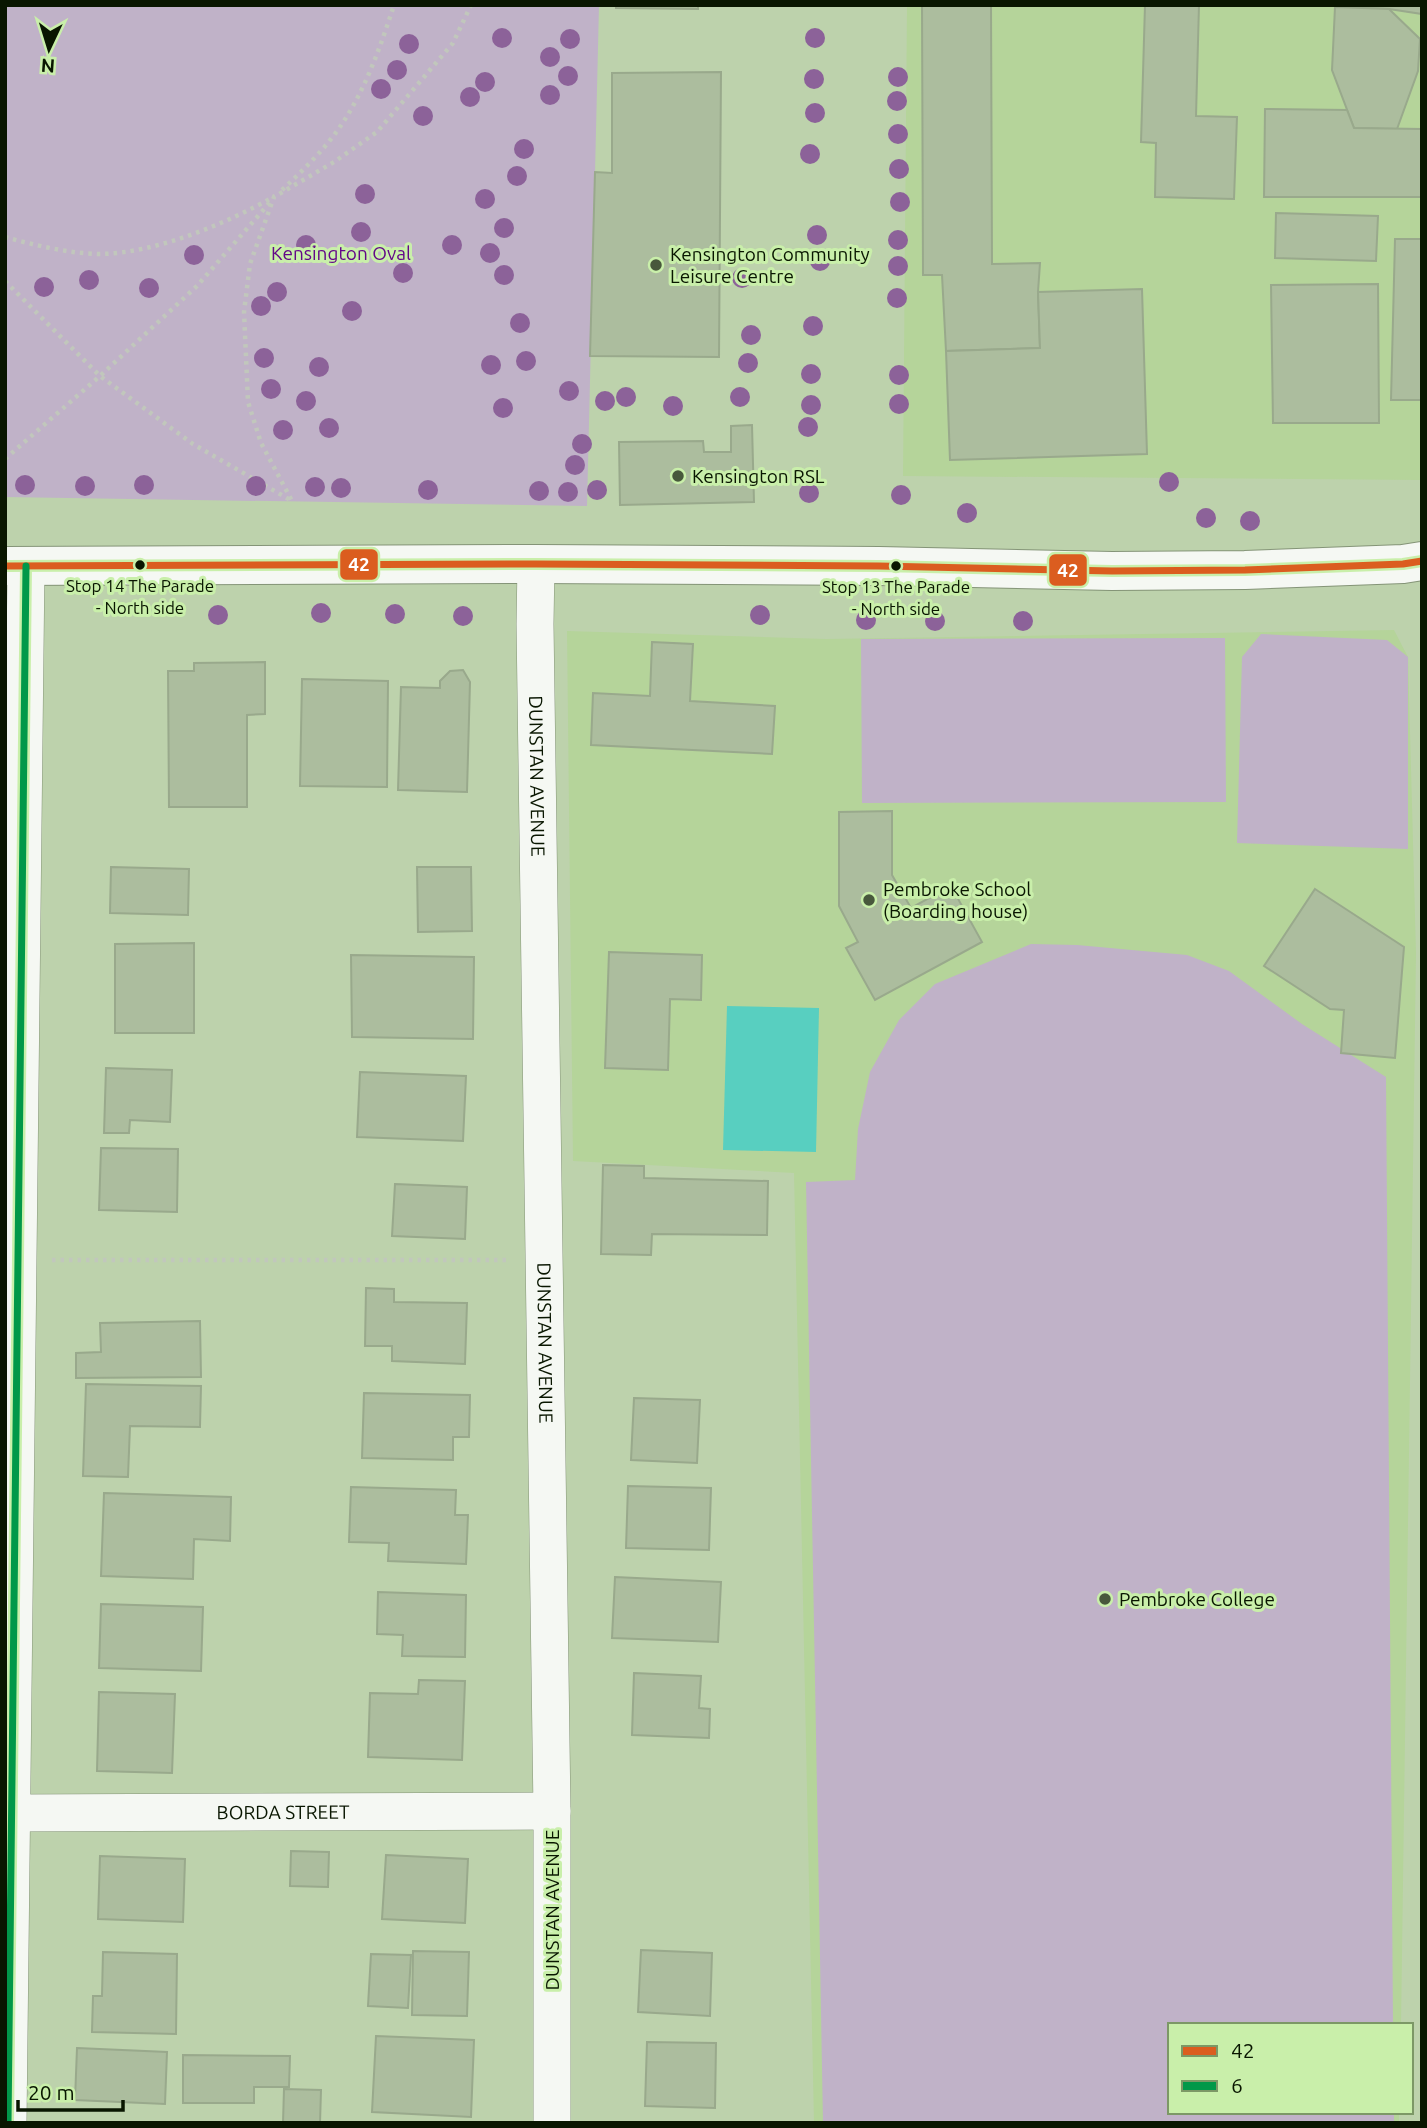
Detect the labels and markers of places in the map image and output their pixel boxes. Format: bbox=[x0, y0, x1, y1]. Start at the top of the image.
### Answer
place label: Kensington Community Leisure Centre bbox=[670, 243, 870, 287]
marker: Kensington Community Leisure Centre bbox=[648, 257, 664, 273]
place label: Kensington RSL bbox=[692, 465, 825, 487]
marker: Kensington RSL bbox=[670, 468, 686, 484]
marker: Stop 14 The Parade - North side bbox=[133, 558, 147, 572]
marker: Stop 13 The Parade - North side bbox=[889, 559, 903, 573]
place label: Stop 14 The Parade - North side bbox=[66, 576, 214, 617]
place label: Stop 13 The Parade - North side bbox=[822, 577, 970, 618]
place label: Pembroke School (Boarding house) bbox=[883, 878, 1031, 922]
marker: Pembroke School (Boarding house) bbox=[861, 892, 877, 908]
place label: Pembroke College bbox=[1119, 1588, 1275, 1610]
marker: Pembroke College bbox=[1097, 1591, 1113, 1607]

